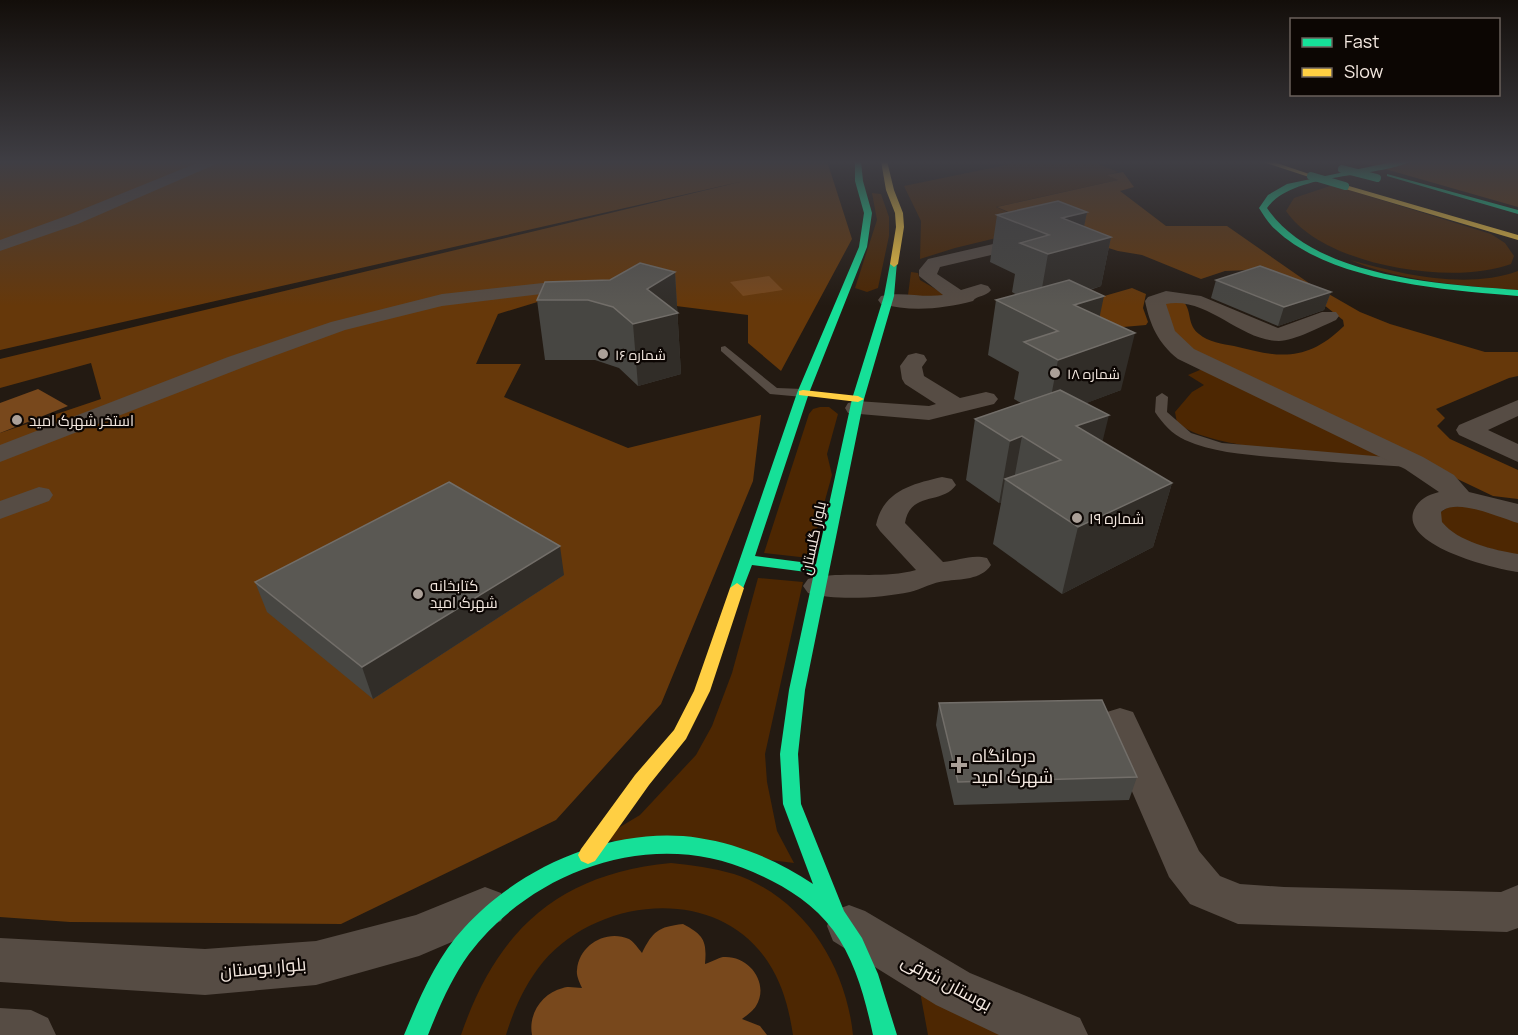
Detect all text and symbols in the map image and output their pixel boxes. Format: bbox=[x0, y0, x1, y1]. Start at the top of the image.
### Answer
legend bbox=[1290, 18, 1500, 96]
text: Fast bbox=[1344, 29, 1379, 53]
text: Slow bbox=[1344, 59, 1384, 83]
place label: شماره ۱۶ bbox=[615, 345, 666, 364]
marker: شماره ۱۶ bbox=[596, 347, 610, 361]
place label: شماره ۱۸ bbox=[1067, 364, 1120, 383]
marker: شماره ۱۸ bbox=[1048, 366, 1062, 380]
place label: استخر شهرک امید bbox=[29, 410, 134, 431]
marker: استخر شهرک امید bbox=[10, 413, 24, 427]
street label: بلوار گلستان bbox=[795, 499, 831, 577]
place label: شماره ۱۹ bbox=[1089, 508, 1144, 529]
marker: شماره ۱۹ bbox=[1070, 511, 1084, 525]
place label: کتابخانه شهرک امید bbox=[430, 575, 498, 613]
marker: کتابخانه شهرک امید bbox=[411, 587, 425, 601]
place label: درمانگاه شهرک امید bbox=[972, 743, 1053, 788]
marker: درمانگاه شهرک امید bbox=[950, 756, 968, 774]
street label: بوستان شرقی bbox=[897, 948, 997, 1016]
street label: بلوار بوستان bbox=[219, 951, 307, 983]

